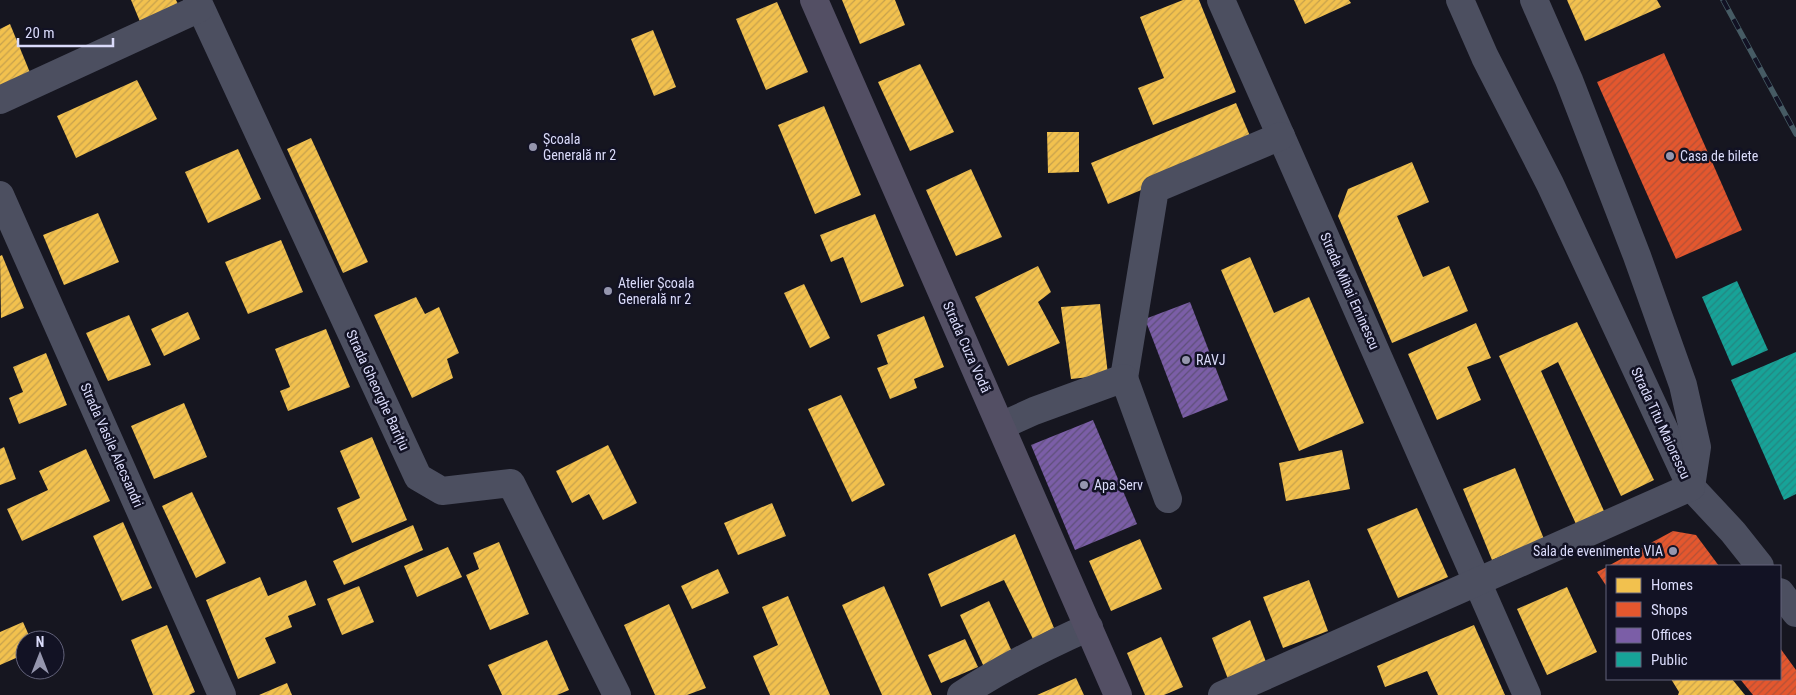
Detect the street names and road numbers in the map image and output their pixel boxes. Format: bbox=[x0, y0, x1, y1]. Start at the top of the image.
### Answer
street label: Strada Mihai Eminescu bbox=[1317, 230, 1383, 352]
street label: Strada Cuza Vodă bbox=[940, 299, 994, 395]
street label: Strada Gheorghe Barițiu bbox=[342, 327, 413, 453]
street label: Strada Titu Maiorescu bbox=[1628, 365, 1694, 481]
street label: Strada Vasile Alecsandri bbox=[77, 380, 147, 510]

